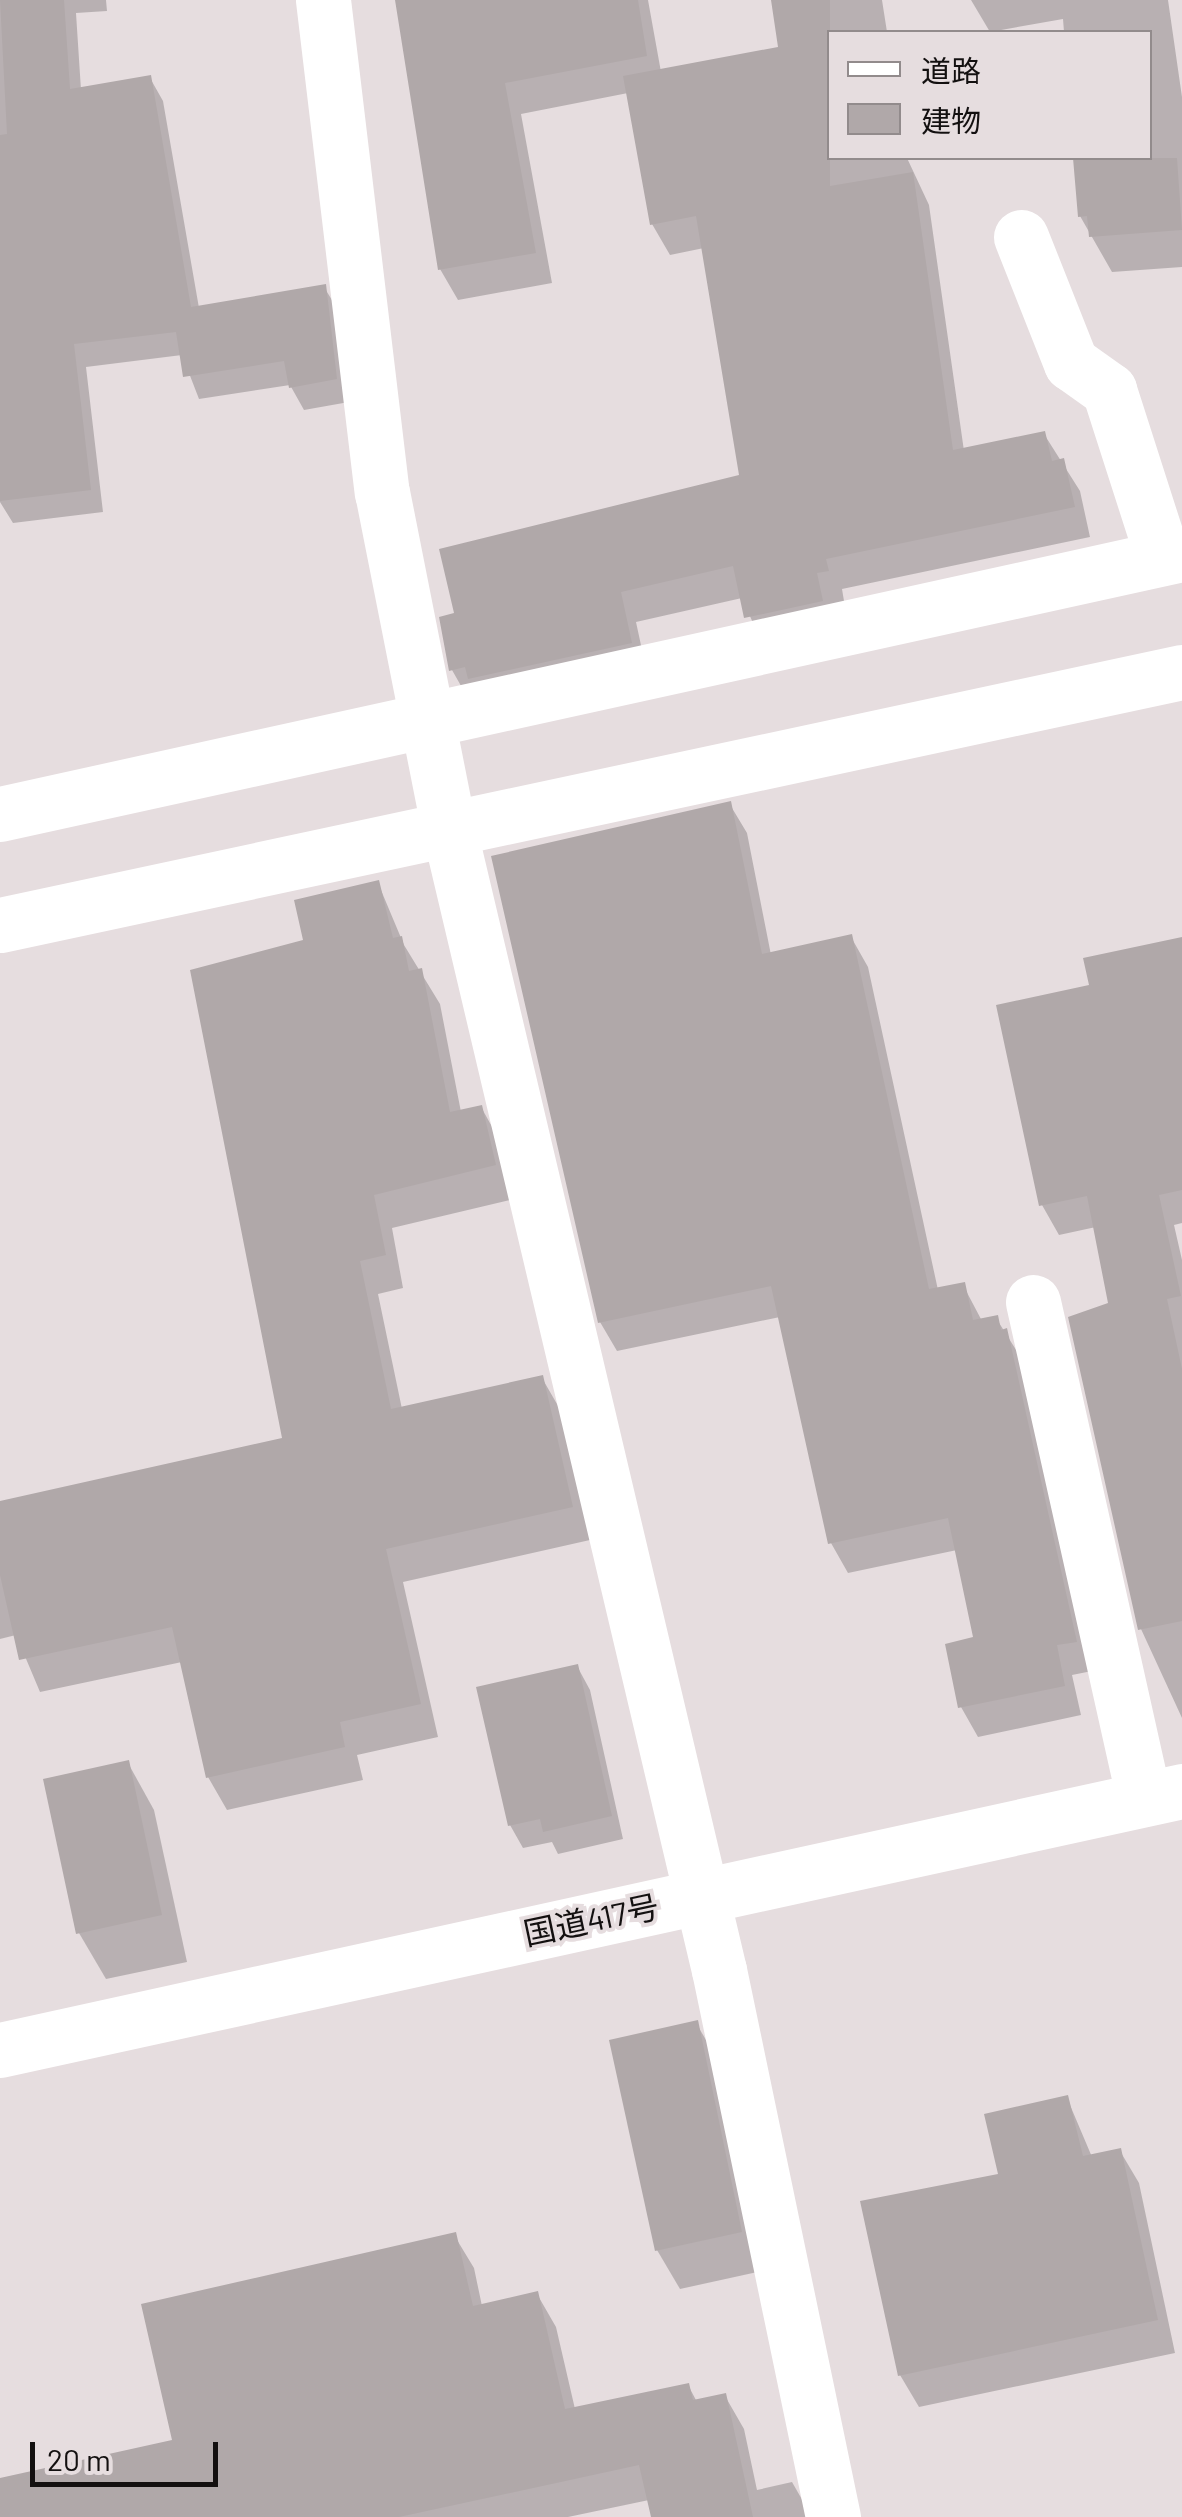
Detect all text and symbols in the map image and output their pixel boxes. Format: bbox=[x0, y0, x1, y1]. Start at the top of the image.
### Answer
legend bbox=[827, 30, 1152, 160]
text: 道路 bbox=[921, 52, 981, 88]
text: 建物 bbox=[921, 102, 981, 138]
street label: 国道417号 bbox=[520, 1886, 662, 1952]
scale bar bbox=[35, 2422, 222, 2484]
text: 20 m bbox=[47, 2441, 111, 2477]

